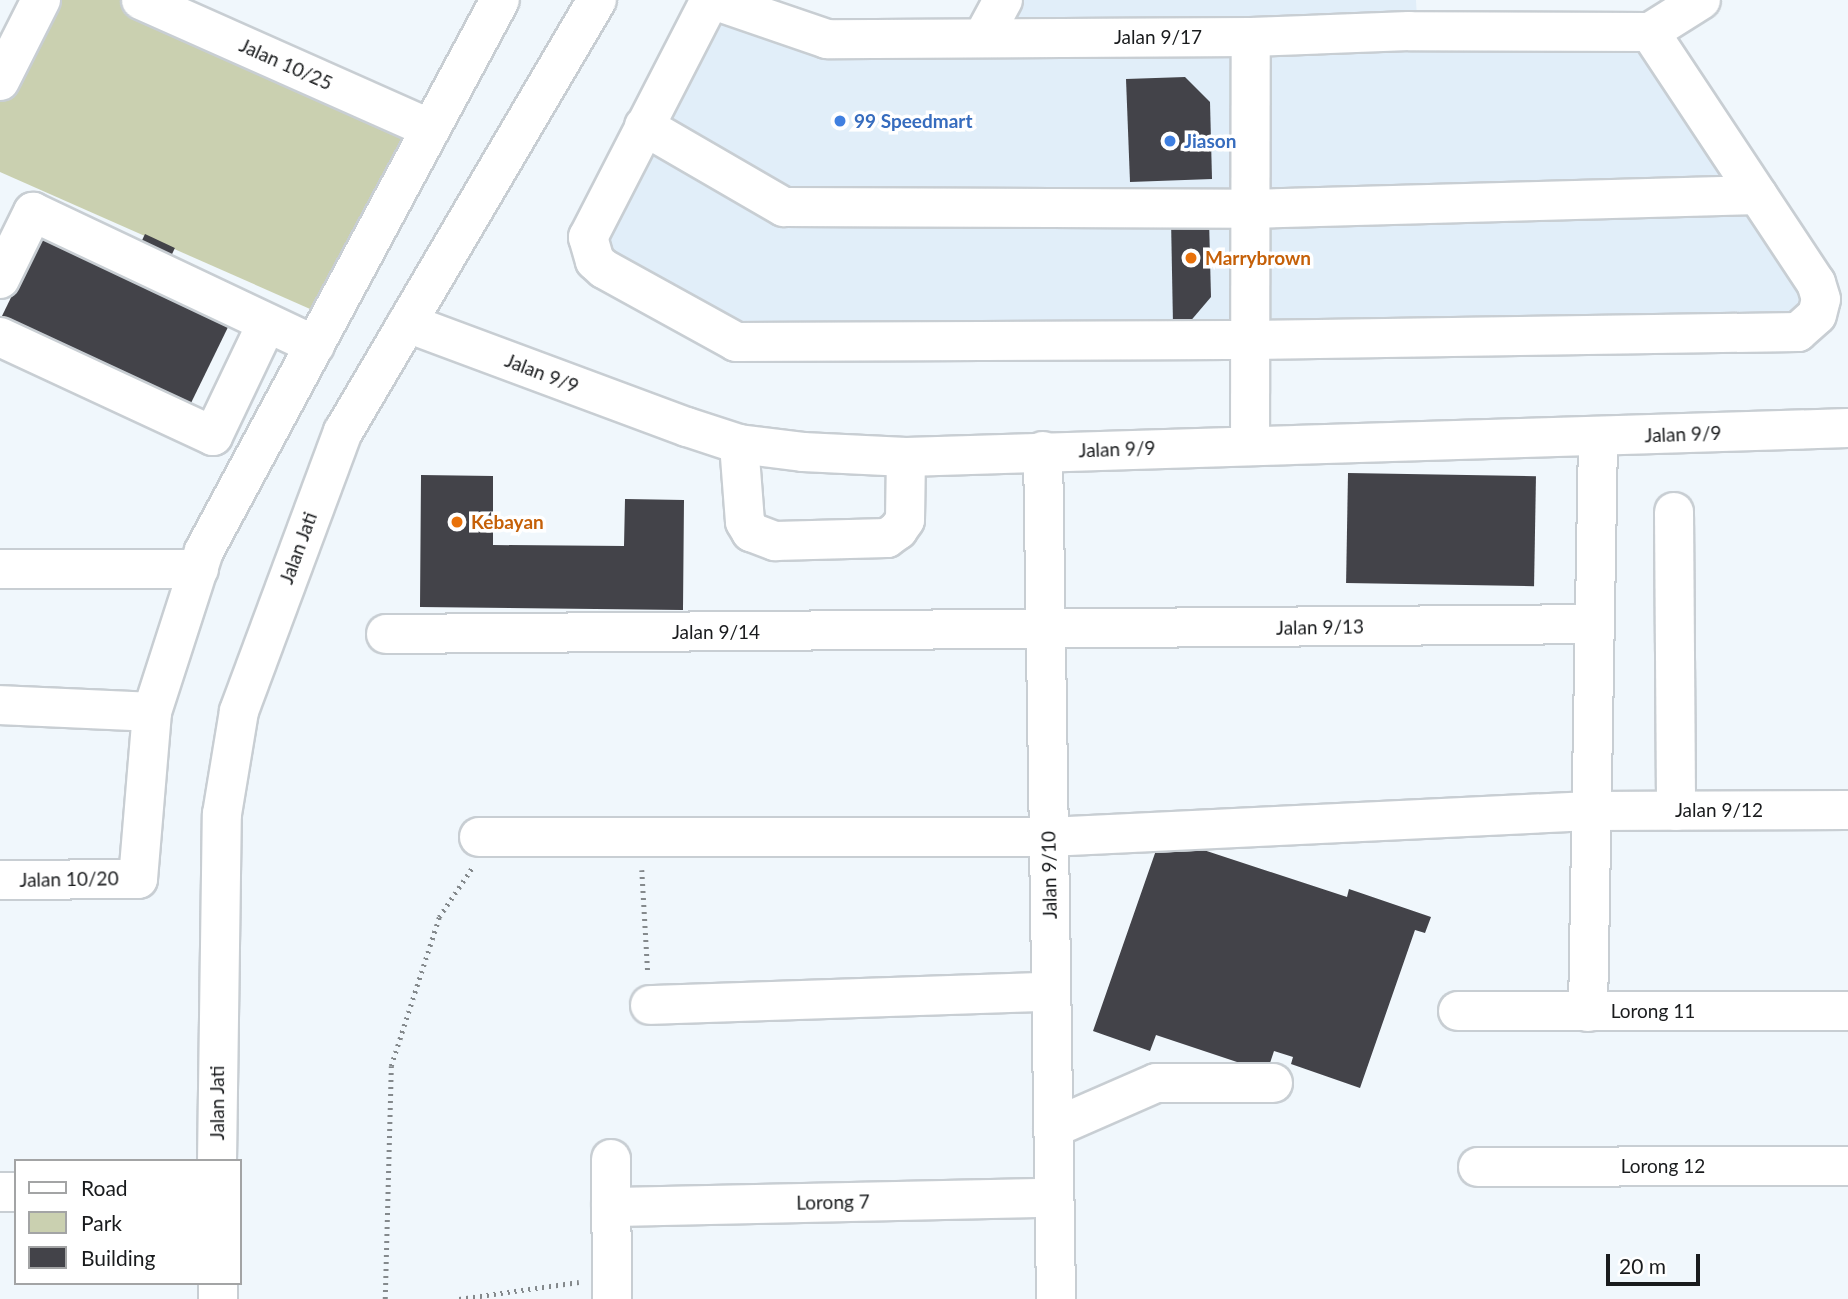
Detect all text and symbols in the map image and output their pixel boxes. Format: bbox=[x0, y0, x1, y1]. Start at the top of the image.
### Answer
street label: Jalan 9/17 bbox=[1114, 26, 1202, 48]
street label: Jalan 10/25 bbox=[236, 33, 336, 95]
place label: 99 Speedmart bbox=[854, 110, 972, 132]
marker: 99 Speedmart bbox=[832, 113, 848, 129]
place label: Jiason bbox=[1184, 130, 1236, 152]
marker: Jiason bbox=[1162, 133, 1178, 149]
place label: Marrybrown bbox=[1205, 247, 1311, 269]
marker: Marrybrown bbox=[1183, 250, 1199, 266]
street label: Jalan 9/9 bbox=[502, 349, 582, 397]
street label: Jalan 9/9 bbox=[1644, 421, 1722, 447]
street label: Jalan 9/9 bbox=[1078, 436, 1156, 462]
street label: Jalan Jati bbox=[274, 509, 322, 587]
place label: Kebayan bbox=[471, 511, 544, 533]
marker: Kebayan bbox=[449, 514, 465, 530]
street label: Jalan 9/13 bbox=[1276, 615, 1364, 639]
street label: Jalan 9/14 bbox=[672, 621, 760, 643]
street label: Jalan 9/12 bbox=[1675, 799, 1763, 821]
street label: Jalan 9/10 bbox=[1037, 831, 1061, 919]
street label: Jalan 10/20 bbox=[19, 867, 119, 891]
street label: Lorong 11 bbox=[1611, 1000, 1695, 1022]
street label: Jalan Jati bbox=[206, 1065, 228, 1141]
street label: Lorong 12 bbox=[1621, 1155, 1705, 1177]
legend bbox=[14, 1159, 242, 1285]
text: Road bbox=[81, 1175, 128, 1200]
street label: Lorong 7 bbox=[796, 1190, 870, 1214]
text: Park bbox=[81, 1210, 122, 1235]
scale bar bbox=[1610, 1240, 1704, 1284]
text: Building bbox=[81, 1245, 156, 1270]
text: 20 m bbox=[1619, 1253, 1666, 1278]

